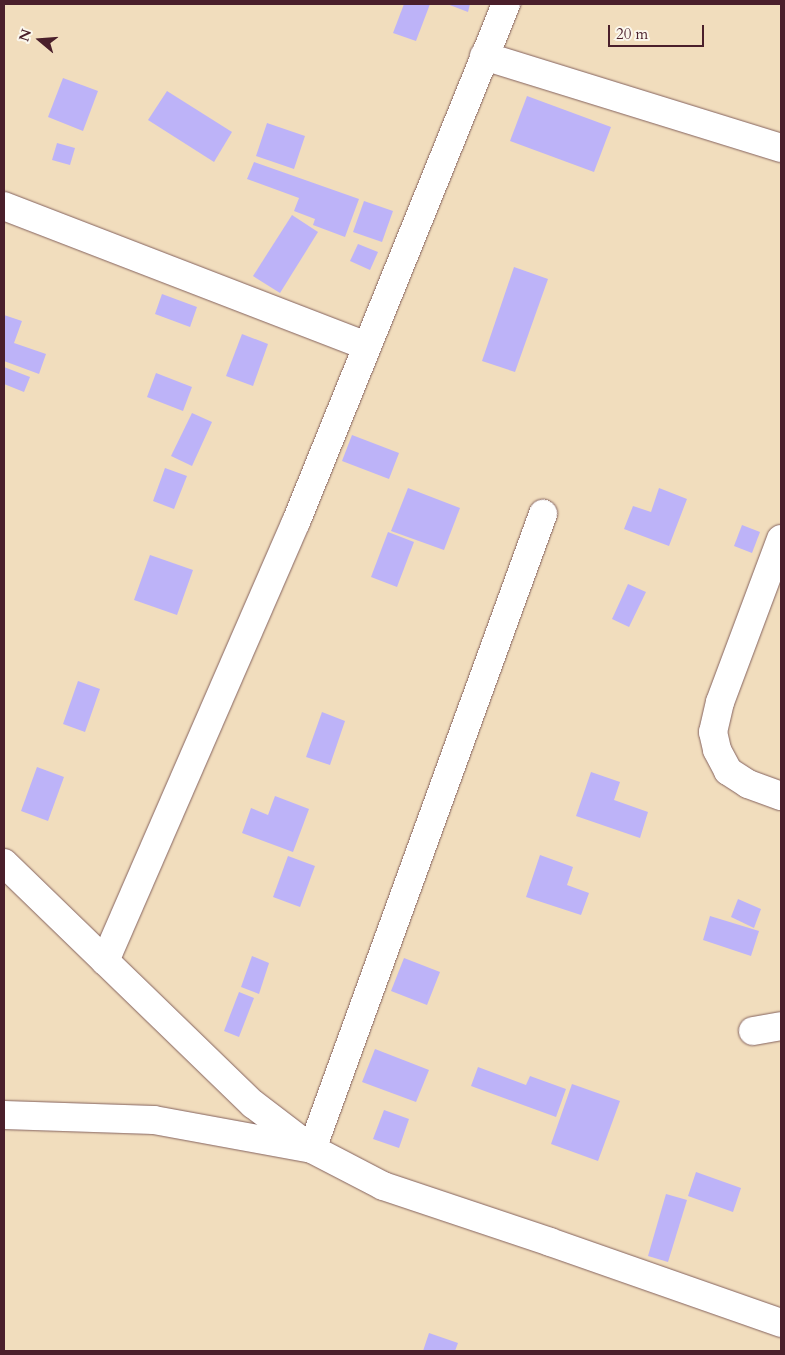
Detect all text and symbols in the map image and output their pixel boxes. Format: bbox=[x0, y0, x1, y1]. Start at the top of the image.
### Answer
north arrow bbox=[15, 15, 65, 65]
scale bar bbox=[610, 15, 706, 47]
text: 20 m bbox=[616, 24, 648, 44]
text: N bbox=[14, 26, 36, 44]

